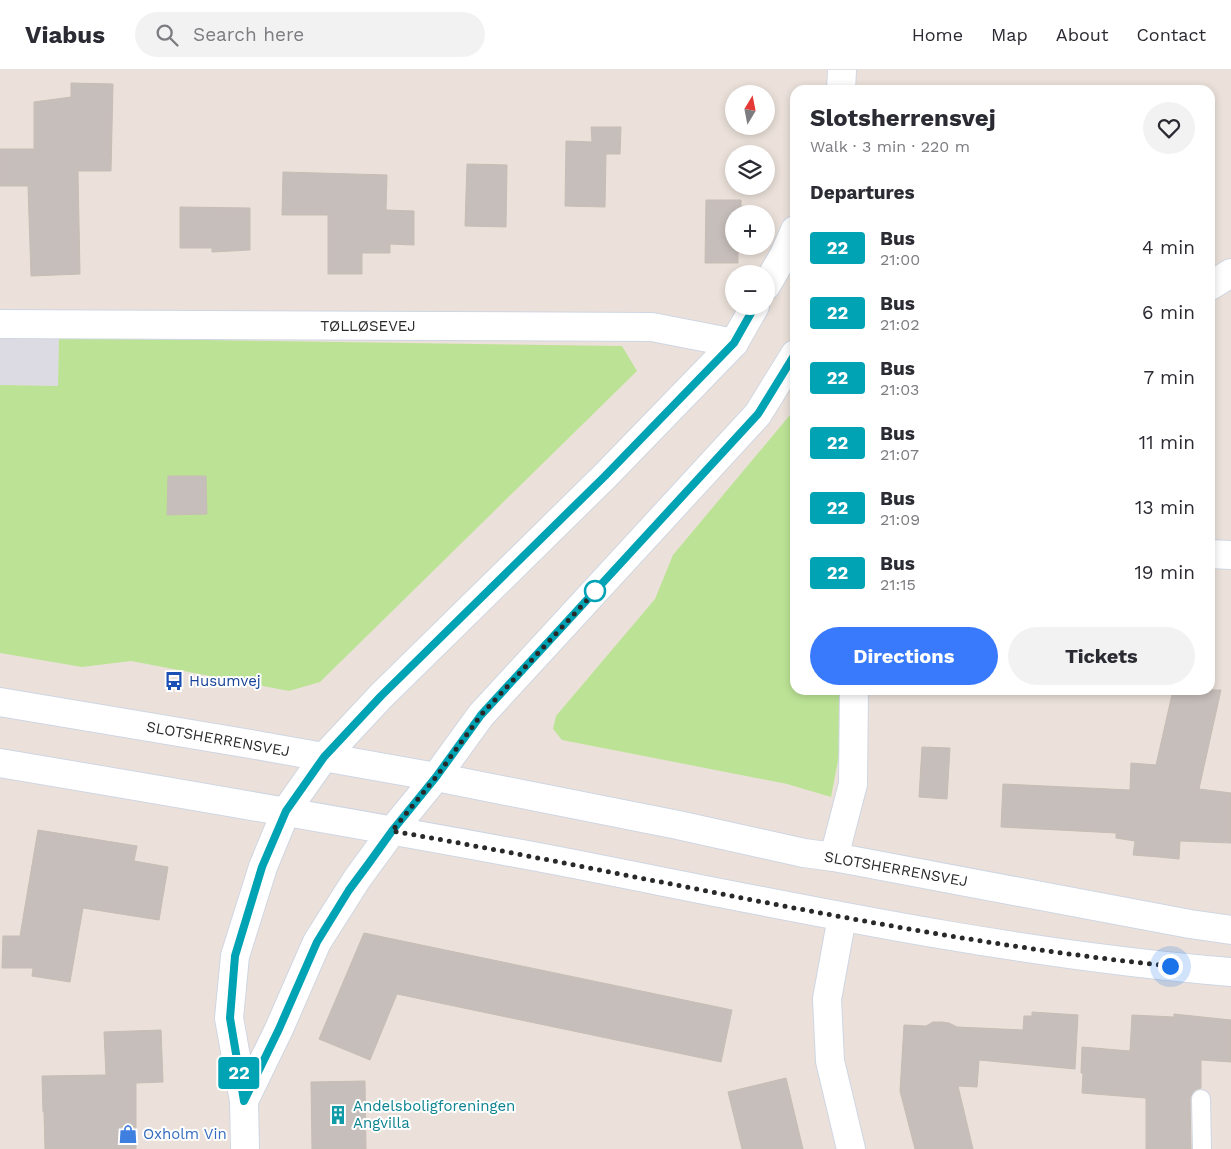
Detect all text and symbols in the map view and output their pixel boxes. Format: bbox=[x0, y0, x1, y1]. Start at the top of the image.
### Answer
search box bbox=[135, 12, 485, 57]
text: Viabus bbox=[25, 21, 105, 49]
icon: search bbox=[153, 21, 181, 49]
text: Search here bbox=[193, 23, 304, 46]
text: Home bbox=[912, 24, 963, 45]
text: Map bbox=[991, 24, 1028, 45]
text: About bbox=[1056, 24, 1108, 45]
text: Contact bbox=[1136, 24, 1206, 45]
north arrow bbox=[725, 85, 775, 135]
map controls bbox=[725, 85, 775, 315]
button: heart bbox=[1143, 102, 1195, 154]
text: Slotsherrensvej bbox=[810, 104, 996, 132]
text: Walk · 3 min · 220 m bbox=[810, 137, 970, 156]
button: layers bbox=[725, 145, 775, 195]
text: Departures bbox=[810, 181, 915, 204]
button: + bbox=[725, 205, 775, 255]
text: Bus bbox=[880, 227, 915, 250]
text: 4 min bbox=[1142, 236, 1195, 259]
text: 22 bbox=[827, 237, 848, 258]
text: 21:00 bbox=[880, 250, 920, 269]
button: − bbox=[725, 265, 775, 315]
text: Bus bbox=[880, 292, 915, 315]
text: 6 min bbox=[1142, 301, 1195, 324]
text: 22 bbox=[827, 302, 848, 323]
text: 21:02 bbox=[880, 315, 920, 334]
street label: TØLLØSEVEJ bbox=[320, 317, 416, 335]
text: Bus bbox=[880, 357, 915, 380]
text: 7 min bbox=[1144, 366, 1195, 389]
text: 22 bbox=[827, 367, 848, 388]
text: 21:03 bbox=[880, 380, 919, 399]
text: Bus bbox=[880, 422, 915, 445]
text: 11 min bbox=[1139, 431, 1195, 454]
text: 22 bbox=[827, 432, 848, 453]
text: 21:07 bbox=[880, 445, 919, 464]
text: Bus bbox=[880, 487, 915, 510]
text: 13 min bbox=[1135, 496, 1195, 519]
text: 22 bbox=[827, 497, 848, 518]
text: 21:09 bbox=[880, 510, 920, 529]
text: Bus bbox=[880, 552, 915, 575]
text: 19 min bbox=[1134, 561, 1195, 584]
text: 22 bbox=[827, 562, 848, 583]
text: 21:15 bbox=[880, 575, 916, 594]
unlabelled marker bbox=[584, 580, 606, 602]
button: Directions bbox=[810, 627, 998, 685]
button: Tickets bbox=[1008, 627, 1195, 685]
bus stop icon: Husumvej bbox=[163, 670, 185, 692]
place label: Husumvej bbox=[189, 672, 261, 690]
street label: SLOTSHERRENSVEJ bbox=[145, 718, 291, 760]
street label: SLOTSHERRENSVEJ bbox=[823, 848, 969, 890]
your location bbox=[1158, 954, 1183, 979]
line badge: 22 bbox=[216, 1057, 262, 1089]
text: 22 bbox=[228, 1062, 250, 1083]
place label: Andelsboligforeningen Angvilla bbox=[353, 1097, 515, 1132]
building icon: Andelsboligforeningen Angvilla bbox=[327, 1104, 349, 1126]
shop icon: Oxholm Vin bbox=[117, 1123, 139, 1145]
place label: Oxholm Vin bbox=[143, 1125, 227, 1143]

